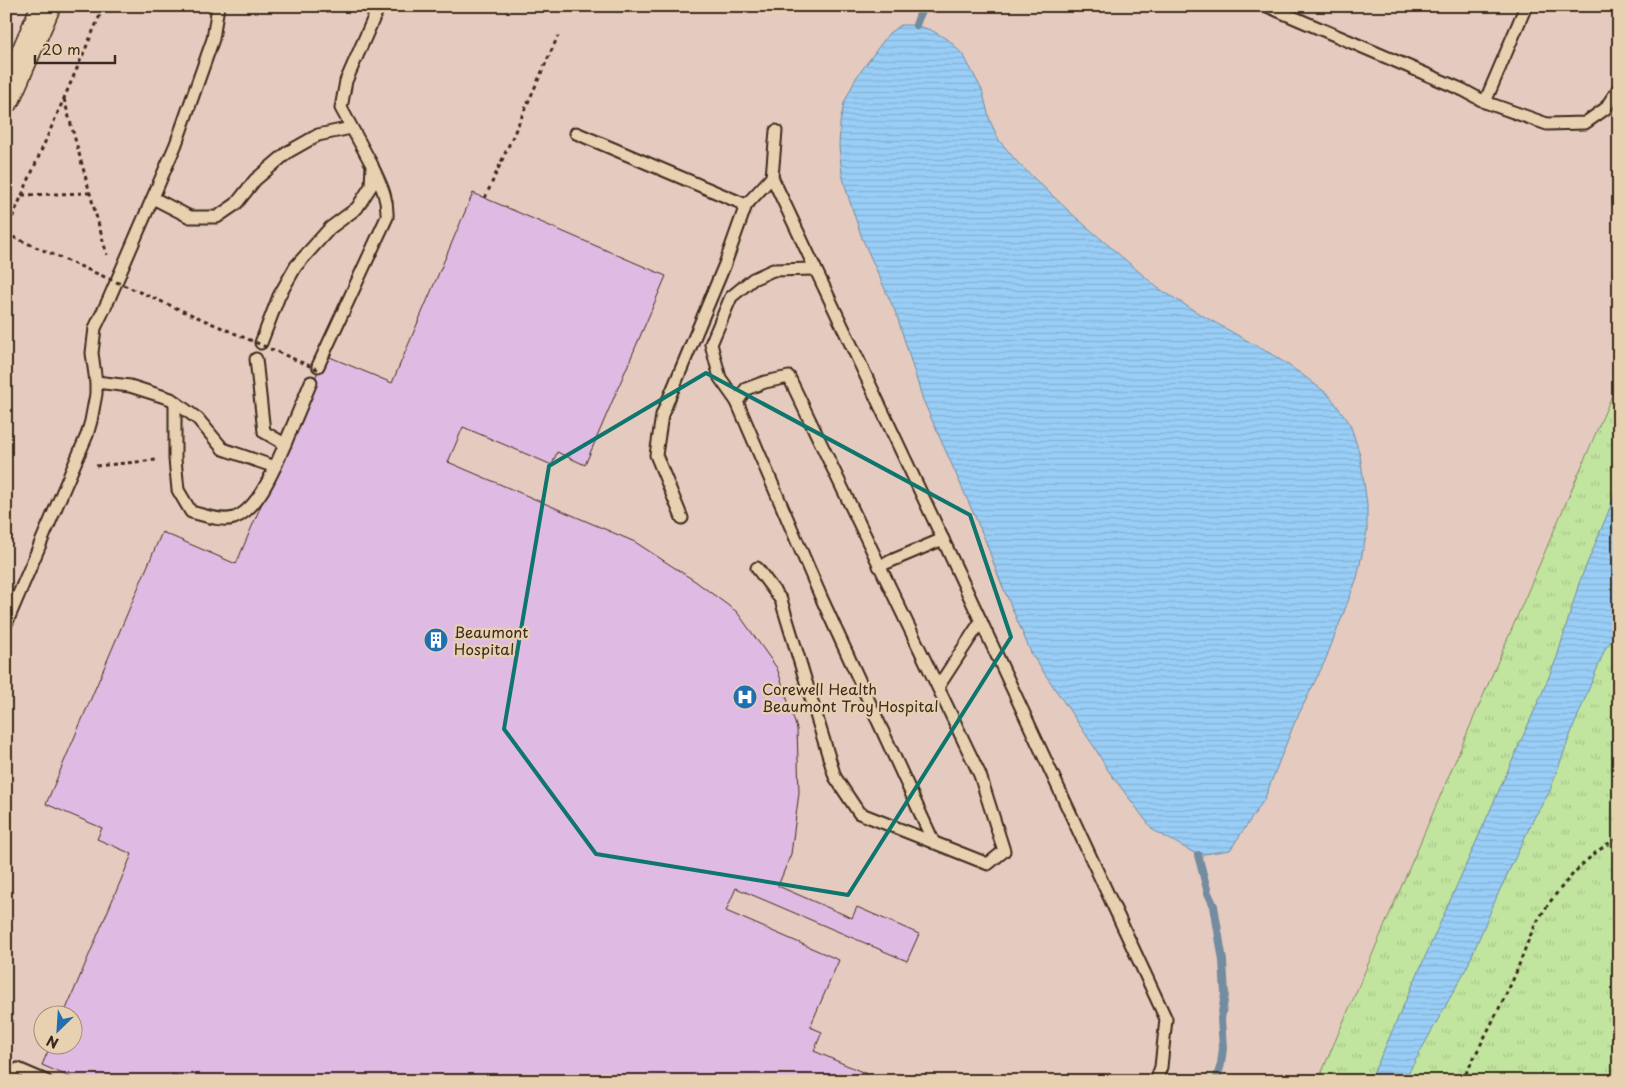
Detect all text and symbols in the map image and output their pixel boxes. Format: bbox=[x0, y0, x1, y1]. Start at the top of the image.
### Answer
scale bar bbox=[35, 32, 115, 64]
text: 20 m bbox=[42, 37, 81, 60]
place label: Beaumont Hospital bbox=[454, 620, 528, 660]
building icon: Beaumont Hospital bbox=[423, 627, 449, 653]
place label: Corewell Health Beaumont Troy Hospital bbox=[762, 677, 938, 717]
hospital icon: Corewell Health Beaumont Troy Hospital bbox=[732, 684, 758, 710]
north arrow bbox=[32, 1004, 82, 1054]
text: N bbox=[43, 1030, 62, 1054]

